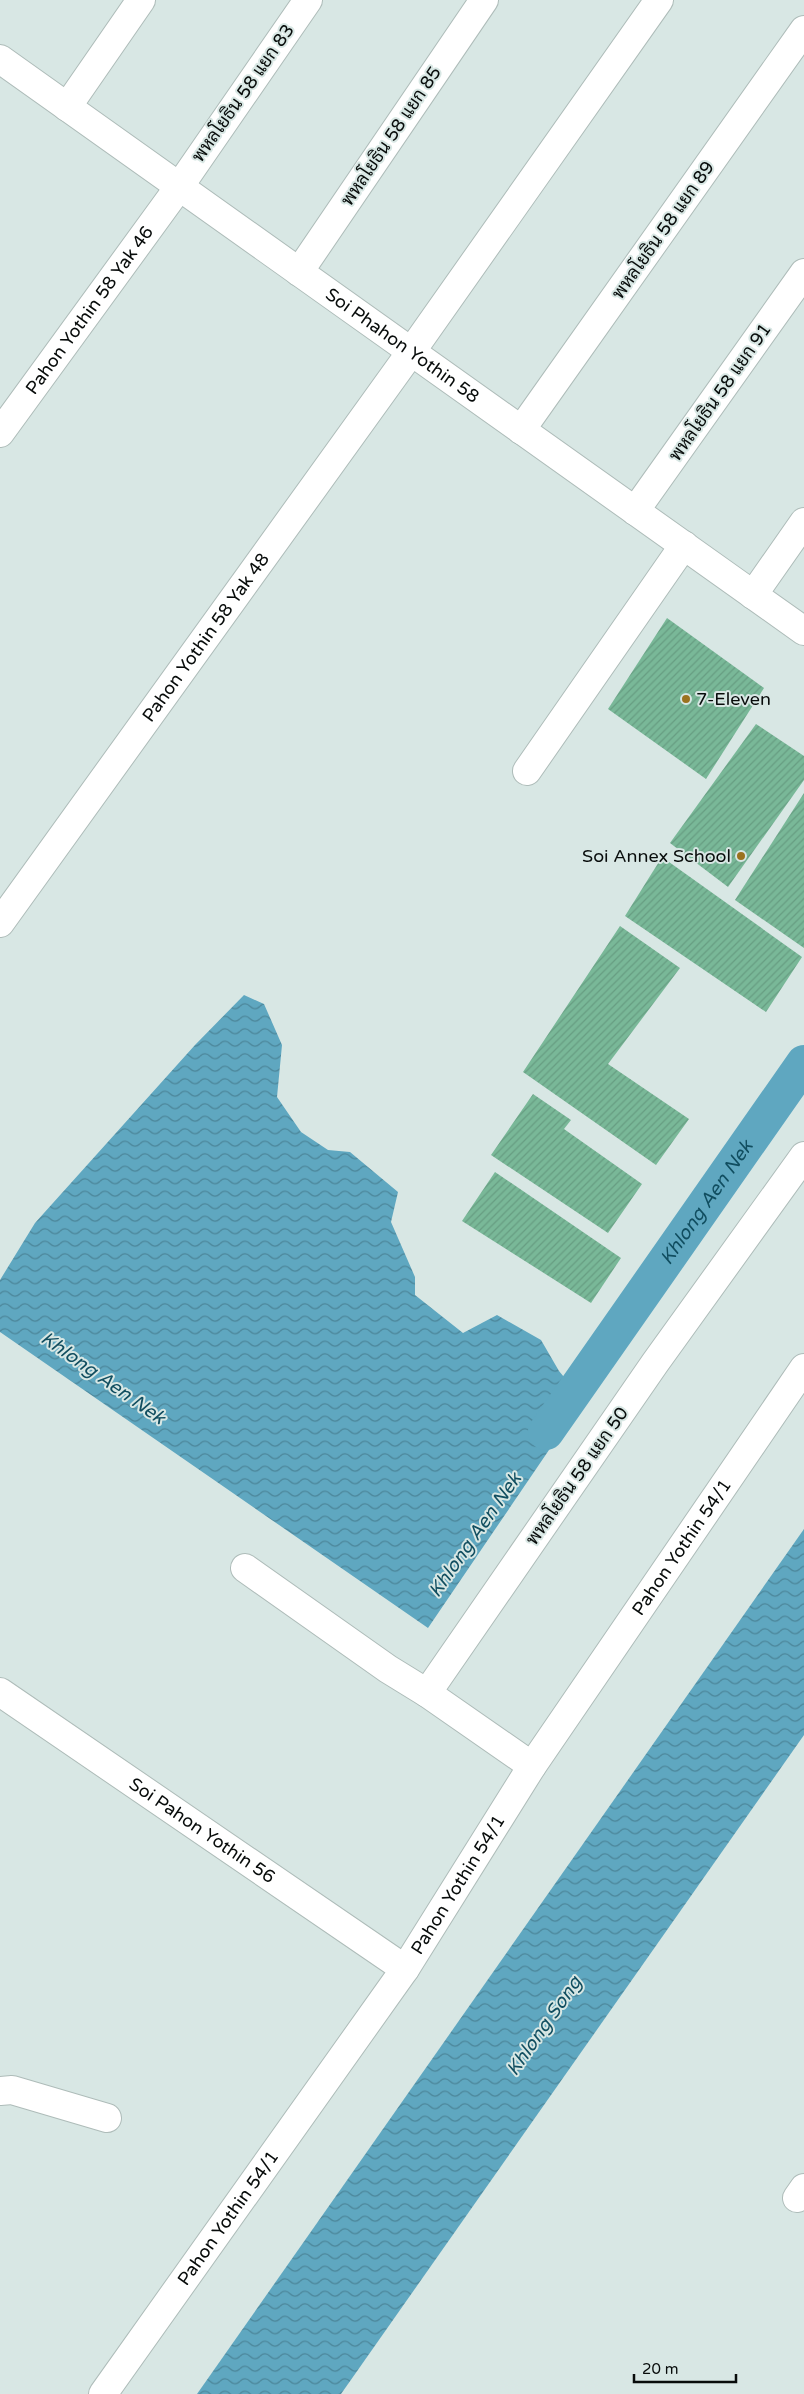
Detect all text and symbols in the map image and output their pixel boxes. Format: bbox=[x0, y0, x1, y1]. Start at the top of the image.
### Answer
street label: พหลโยธิน 58 แยก 83 bbox=[185, 19, 299, 166]
street label: พหลโยธิน 58 แยก 85 bbox=[334, 61, 446, 210]
street label: พหลโยธิน 58 แยก 89 bbox=[605, 156, 719, 303]
street label: Pahon Yothin 58 Yak 46 bbox=[21, 222, 158, 399]
street label: Soi Phahon Yothin 58 bbox=[321, 283, 484, 408]
street label: พหลโยธิน 58 แยก 91 bbox=[662, 318, 776, 465]
street label: Pahon Yothin 58 Yak 48 bbox=[137, 549, 274, 726]
place label: 7-Eleven bbox=[696, 688, 771, 710]
marker: 7-Eleven bbox=[680, 693, 692, 705]
place label: Soi Annex School bbox=[582, 845, 731, 867]
marker: Soi Annex School bbox=[735, 850, 747, 862]
water label: Khlong Aen Nek bbox=[655, 1135, 758, 1269]
water label: Khlong Aen Nek bbox=[37, 1327, 171, 1430]
street label: พหลโยธิน 58 แยก 50 bbox=[519, 1402, 633, 1549]
water label: Khlong Aen Nek bbox=[424, 1467, 527, 1601]
street label: Pahon Yothin 54/1 bbox=[627, 1475, 736, 1619]
street label: Soi Pahon Yothin 56 bbox=[125, 1773, 280, 1888]
street label: Pahon Yothin 54/1 bbox=[406, 1811, 510, 1958]
water label: Khlong Song bbox=[502, 1971, 587, 2080]
street label: Pahon Yothin 54/1 bbox=[173, 2146, 284, 2290]
scale bar bbox=[634, 2352, 736, 2384]
text: 20 m bbox=[642, 2360, 679, 2378]

